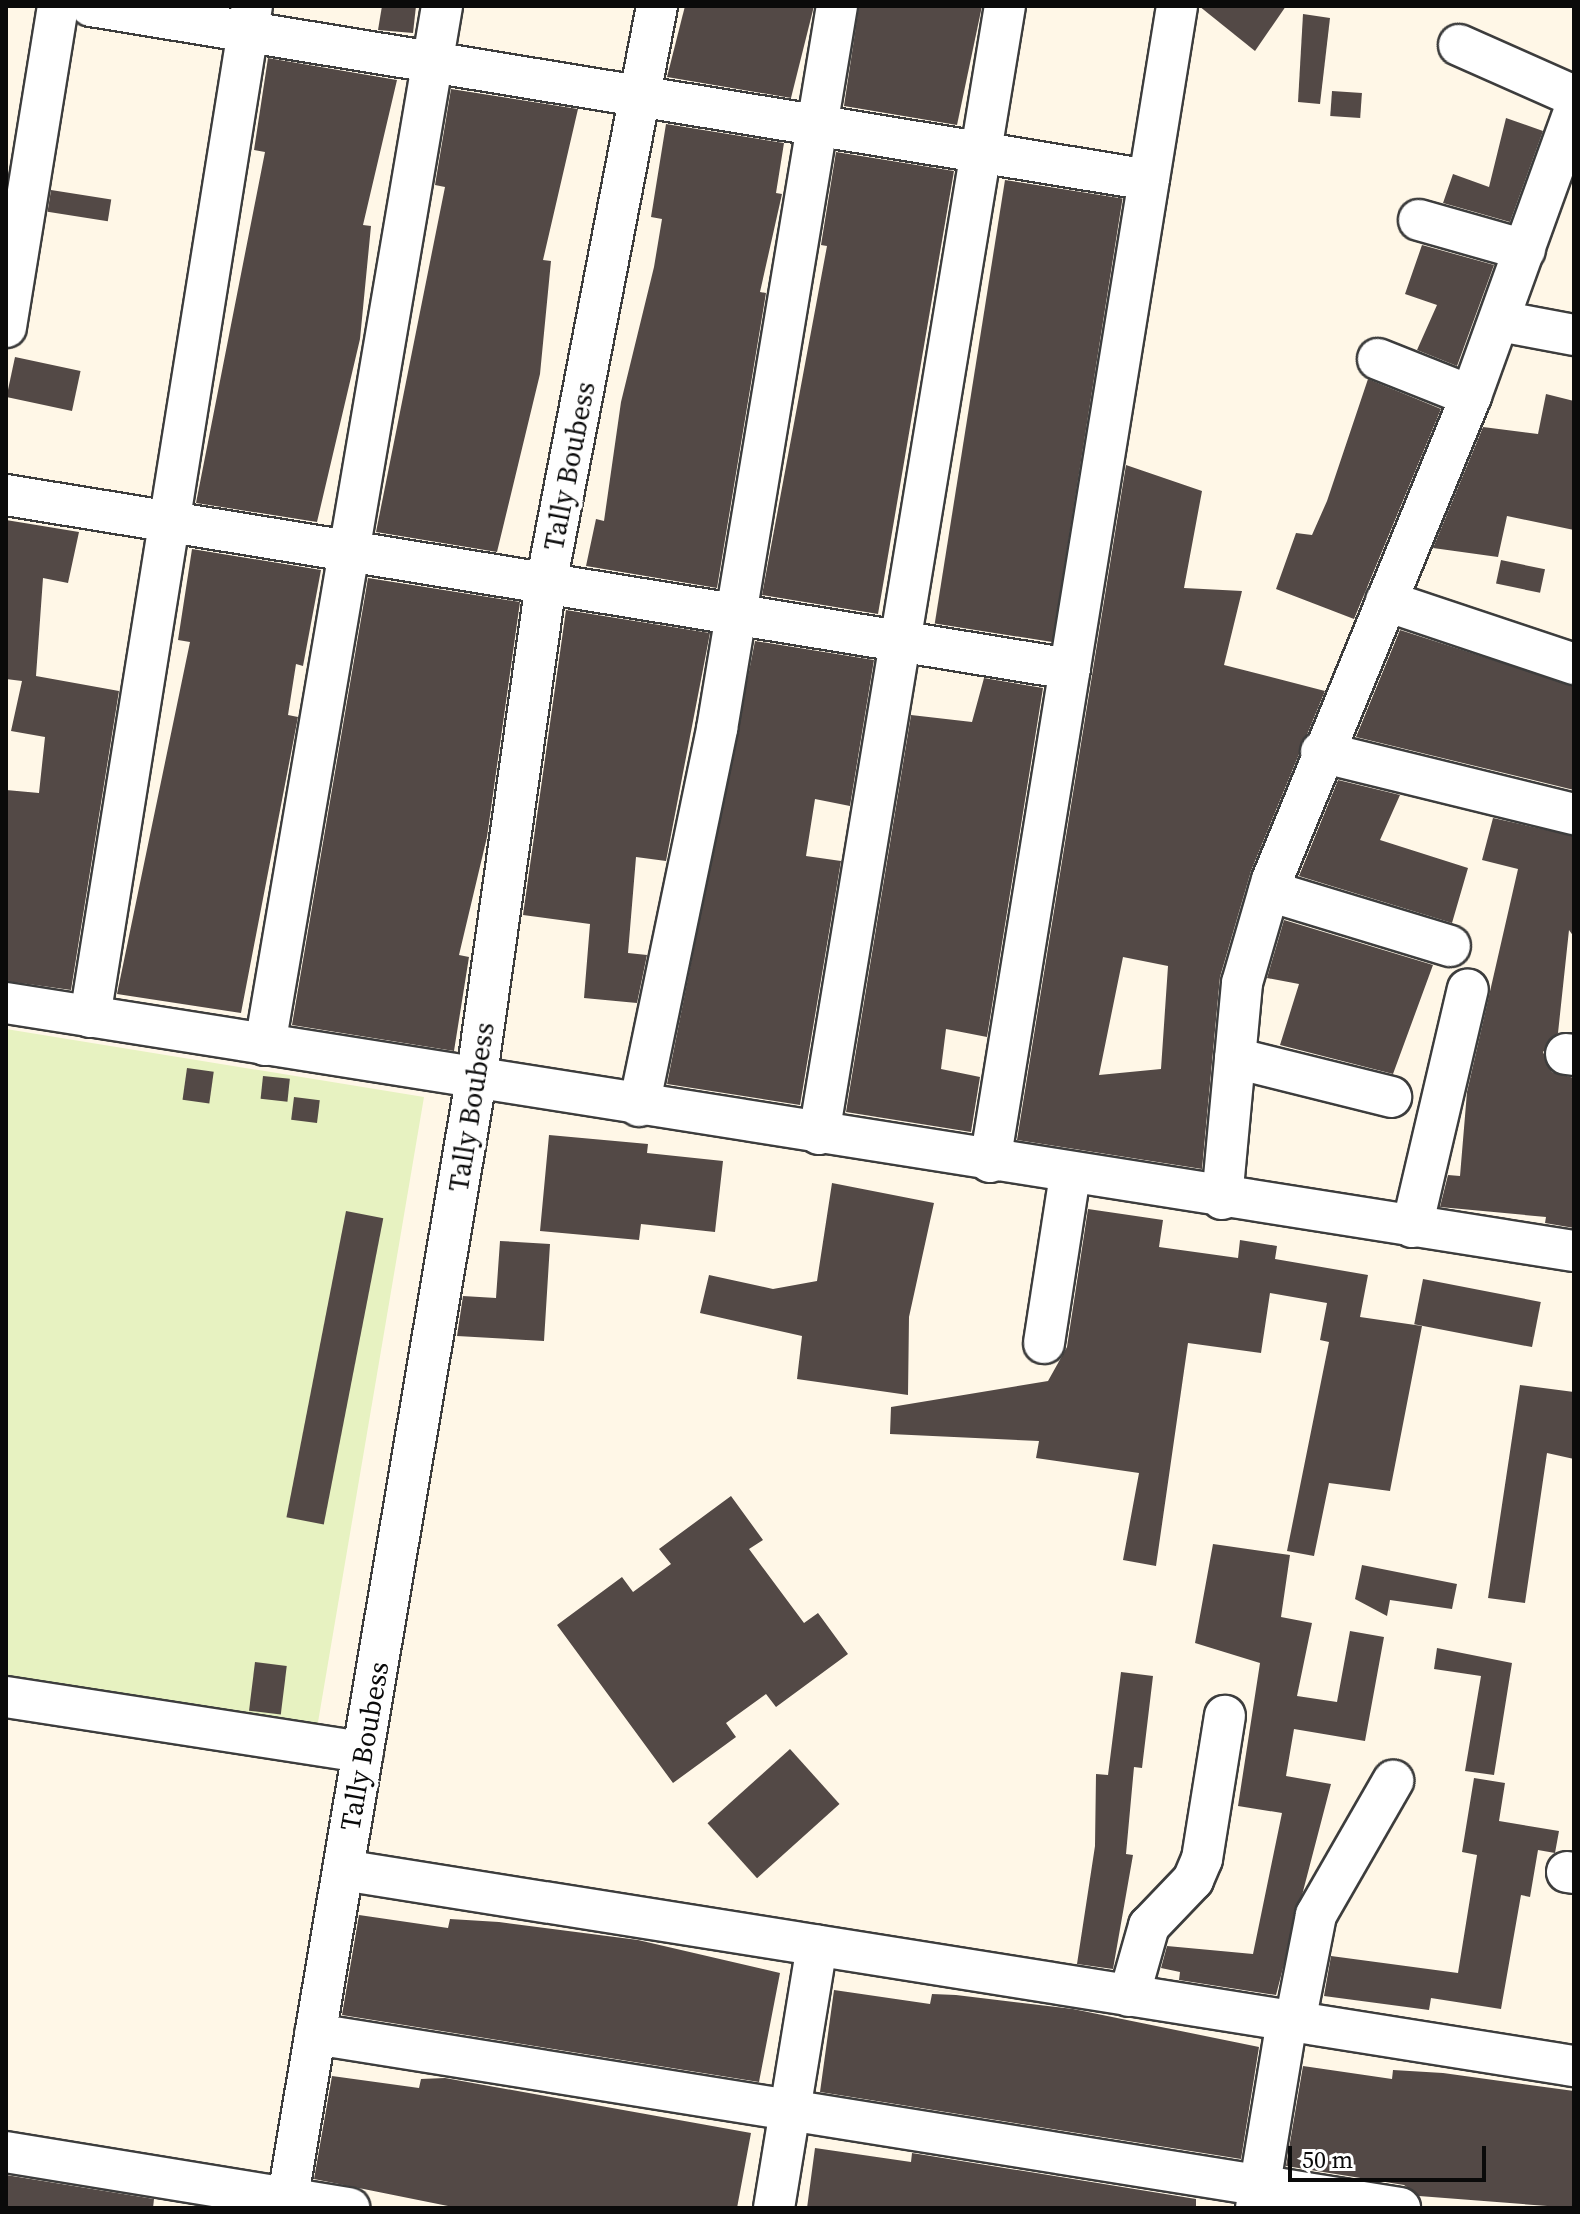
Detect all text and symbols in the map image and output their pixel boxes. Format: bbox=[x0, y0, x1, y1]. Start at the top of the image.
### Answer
street label: Tally Boubess bbox=[536, 379, 602, 553]
street label: Tally Boubess bbox=[441, 1020, 501, 1194]
street label: Tally Boubess bbox=[333, 1659, 395, 1833]
scale bar bbox=[1292, 2130, 1490, 2180]
text: 50 m bbox=[1302, 2143, 1353, 2176]

